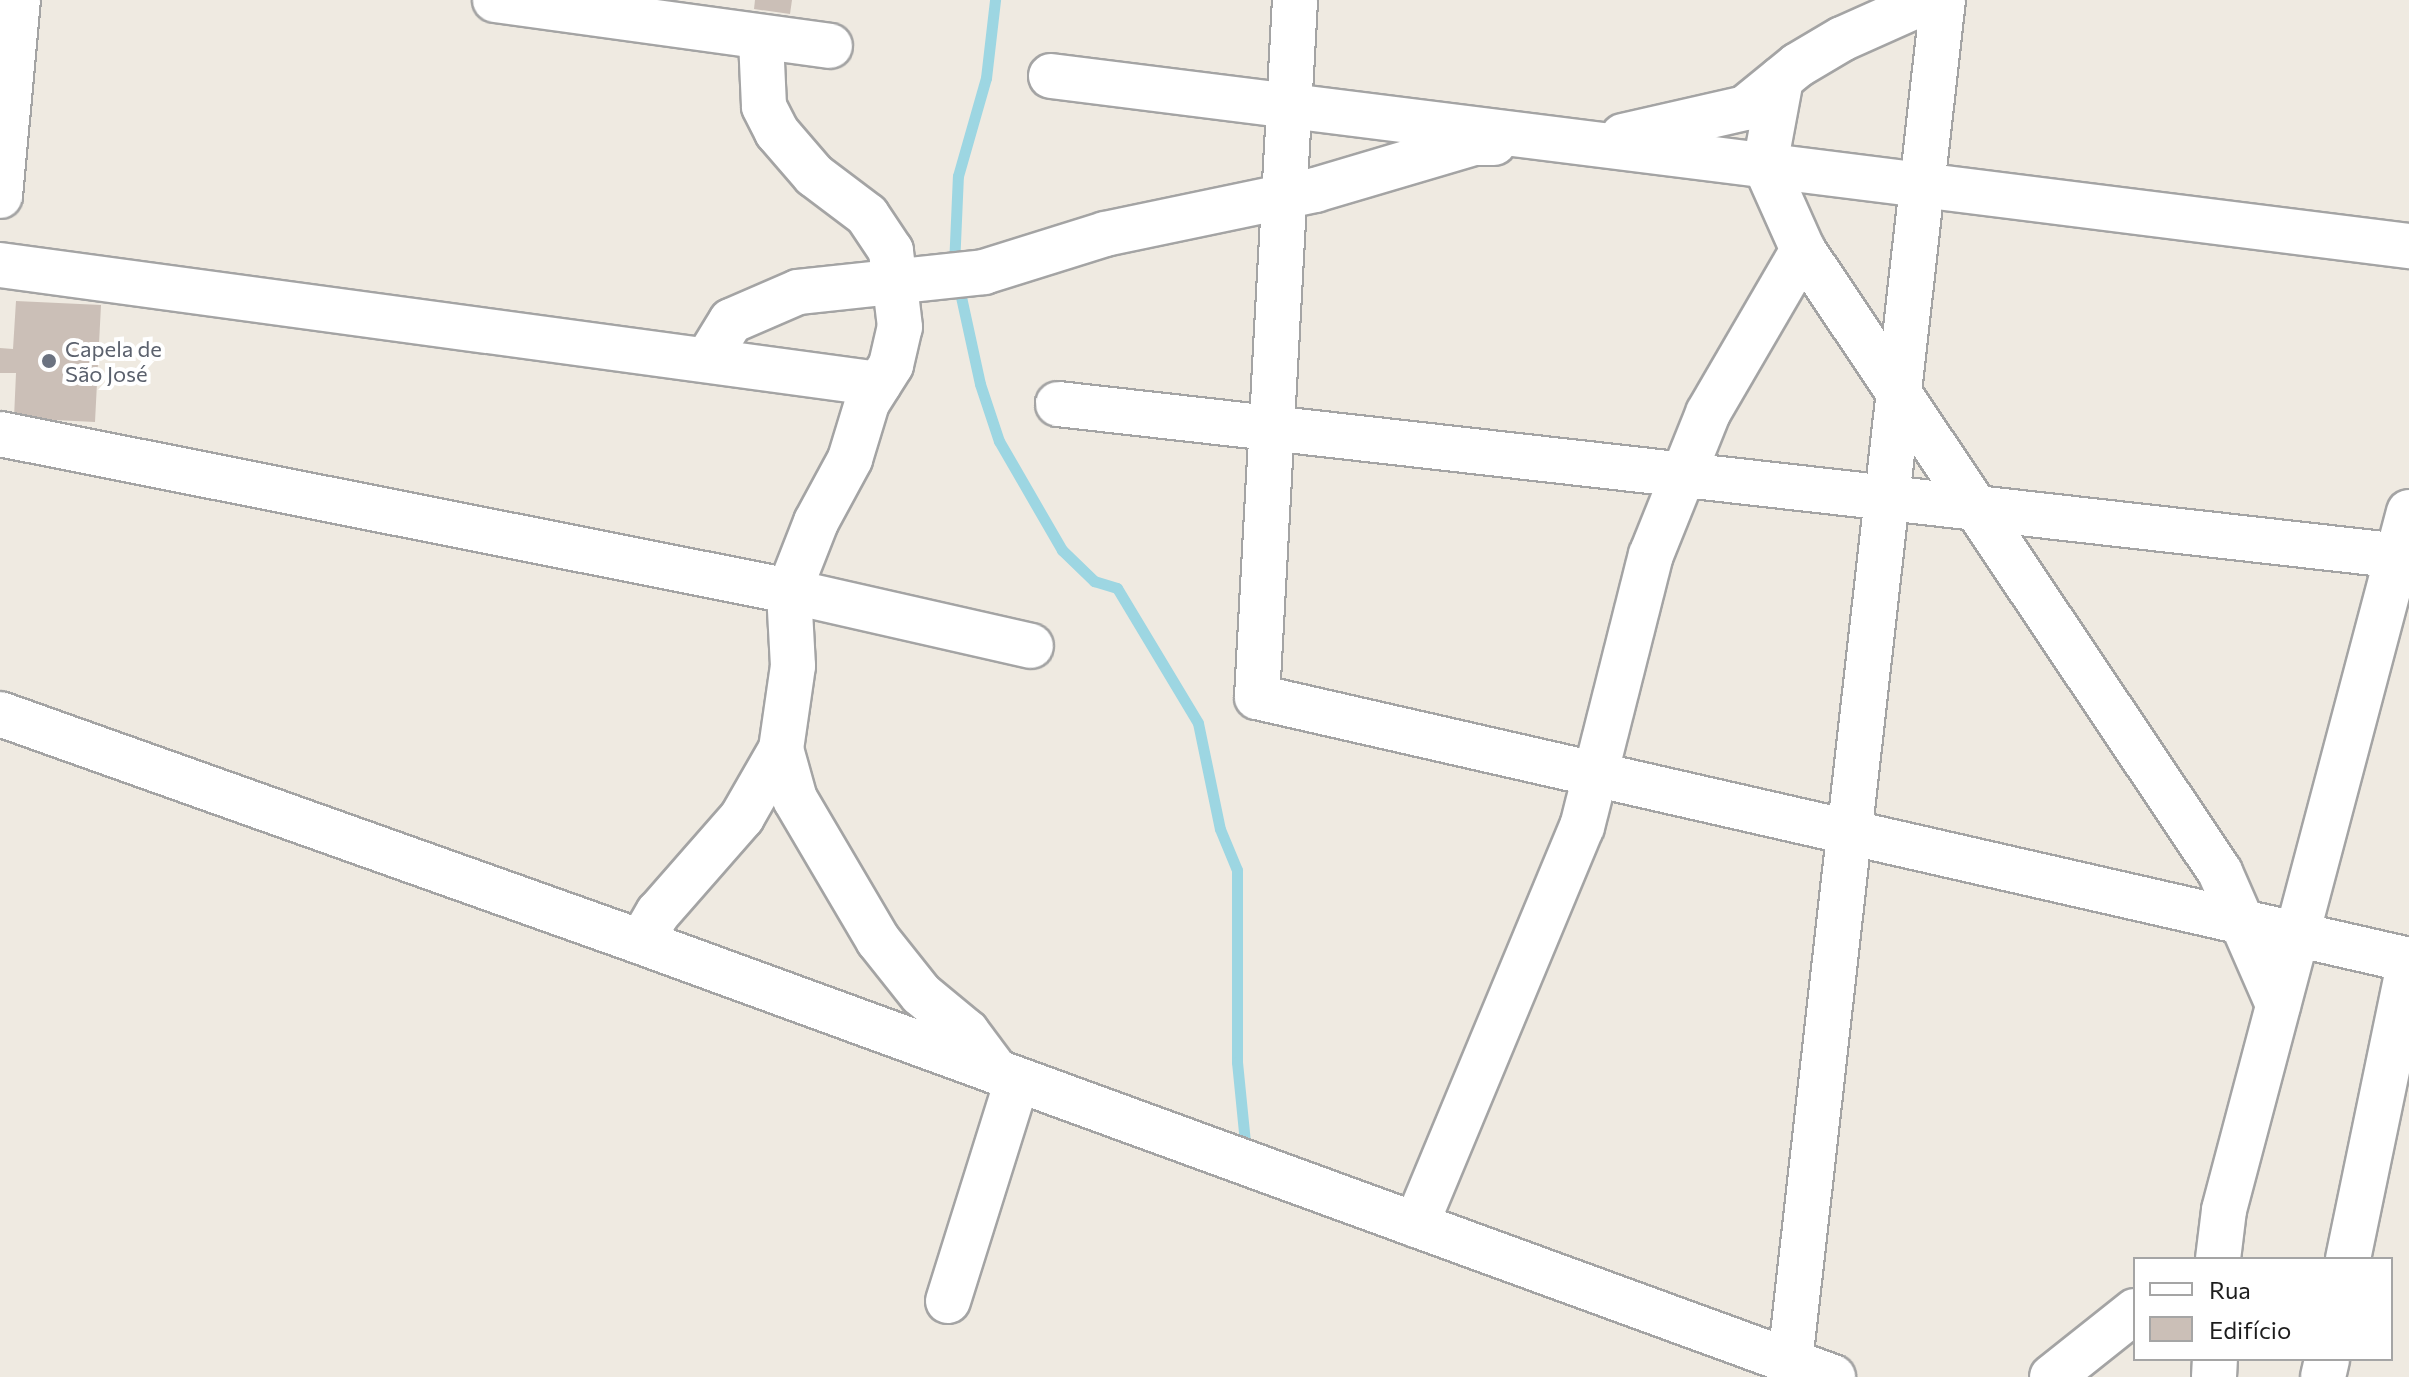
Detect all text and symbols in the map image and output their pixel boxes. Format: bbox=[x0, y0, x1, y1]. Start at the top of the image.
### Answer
place label: Capela de São José bbox=[65, 335, 162, 386]
marker: Capela de São José bbox=[40, 352, 58, 370]
legend bbox=[2133, 1257, 2393, 1361]
text: Rua bbox=[2209, 1275, 2251, 1304]
text: Edifício bbox=[2209, 1315, 2291, 1344]

